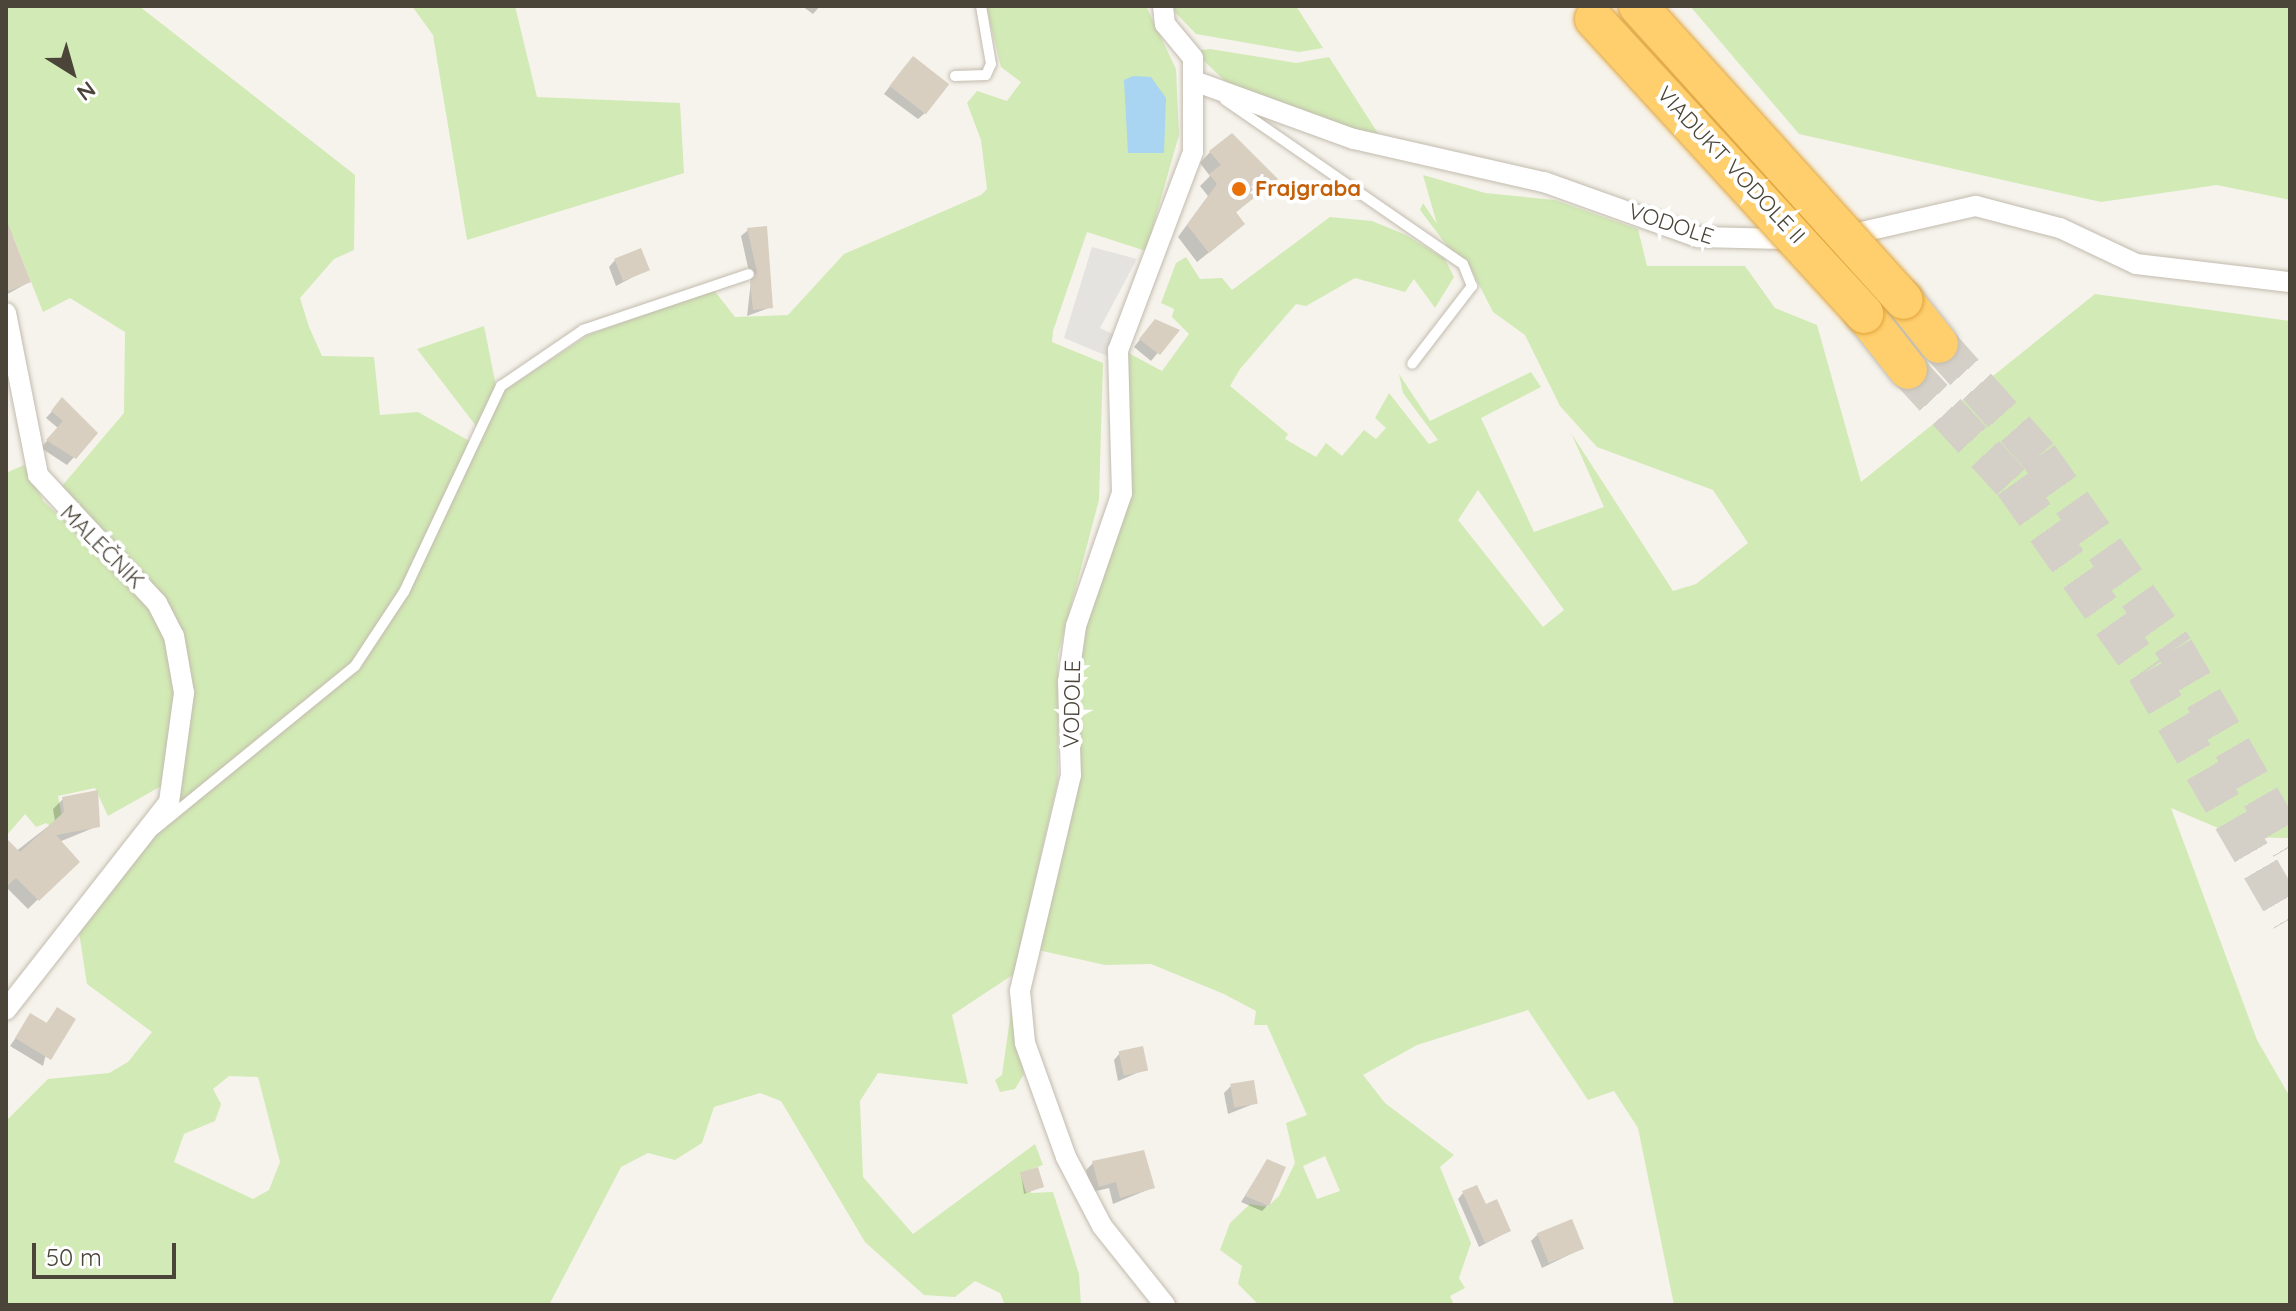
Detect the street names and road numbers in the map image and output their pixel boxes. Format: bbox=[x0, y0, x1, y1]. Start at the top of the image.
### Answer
street label: VIADUKT VODOLE II bbox=[1651, 81, 1811, 249]
street label: VODOLE bbox=[1625, 198, 1717, 250]
street label: MALEČNIK bbox=[55, 500, 149, 594]
street label: VODOLE bbox=[1058, 660, 1086, 748]

